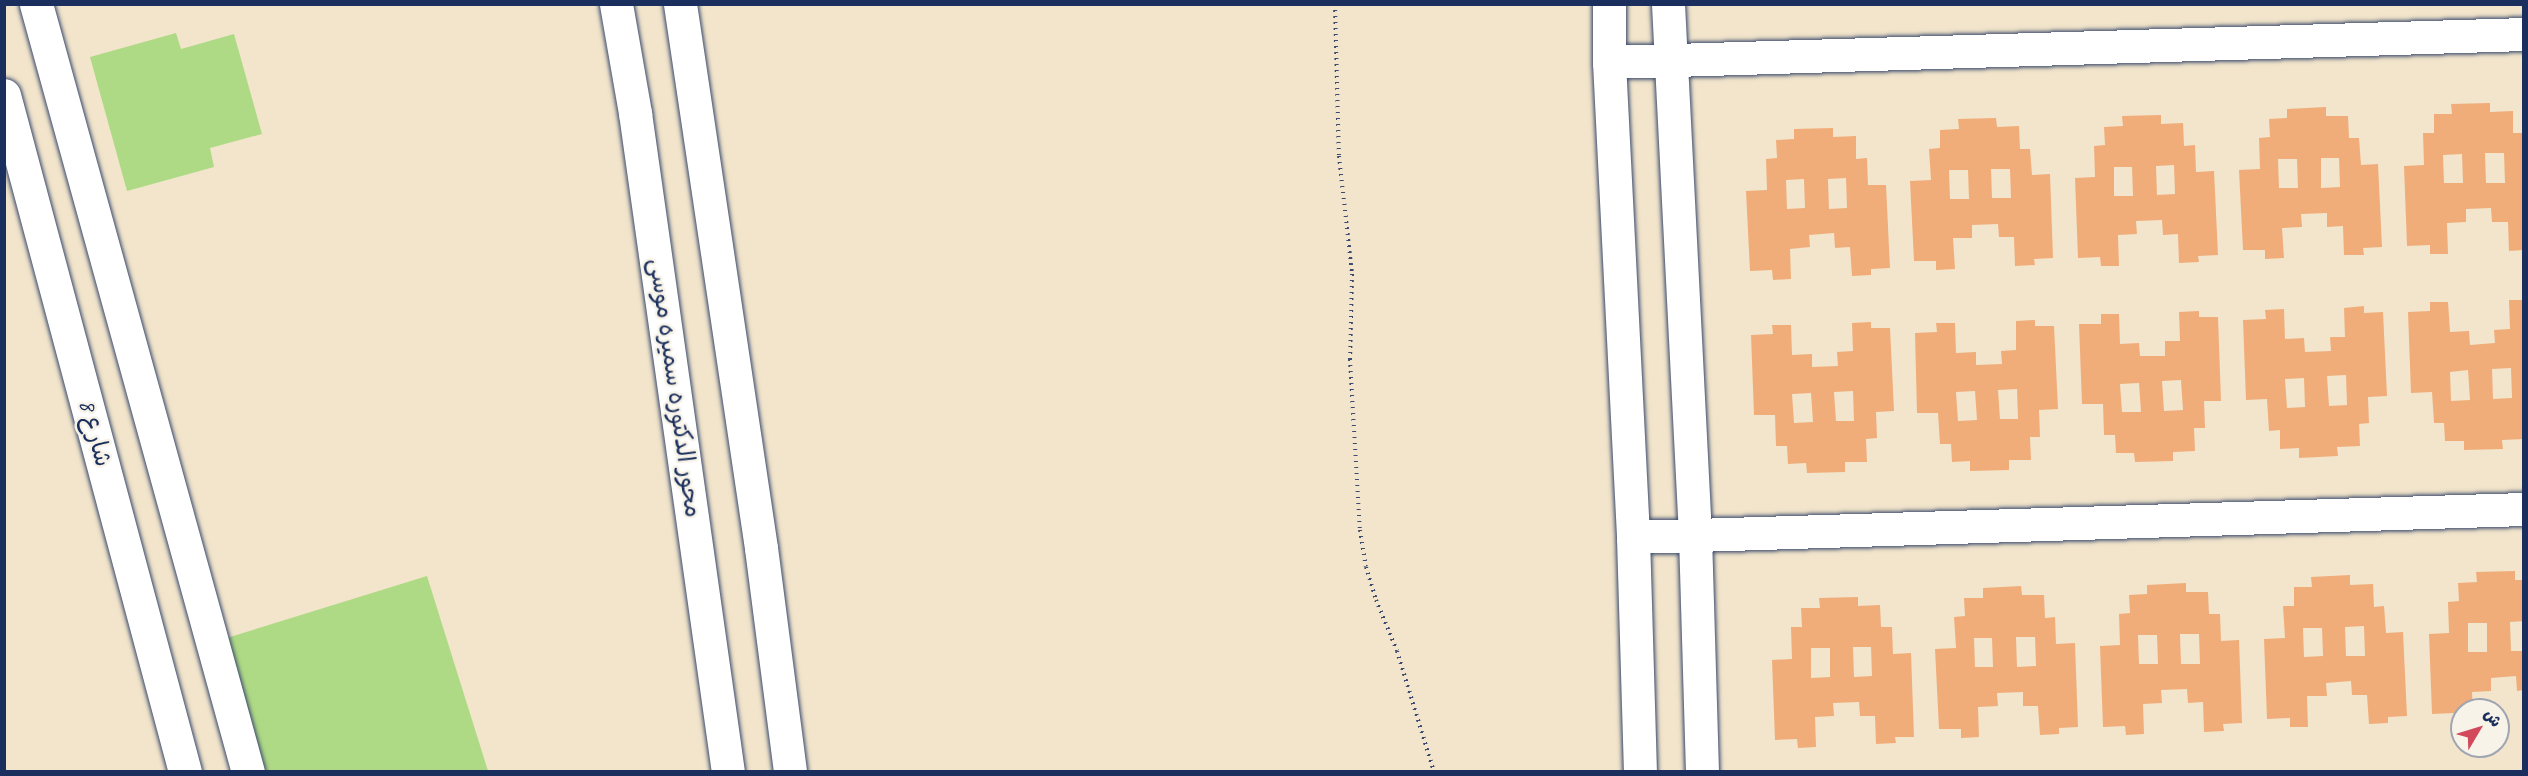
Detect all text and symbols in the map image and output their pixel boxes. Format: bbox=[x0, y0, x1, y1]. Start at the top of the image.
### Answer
street label: محور الدكتوره سميره موسى bbox=[643, 257, 707, 519]
street label: شارع 8 bbox=[72, 396, 118, 470]
north arrow bbox=[2450, 698, 2510, 758]
text: ش bbox=[2479, 705, 2506, 731]

